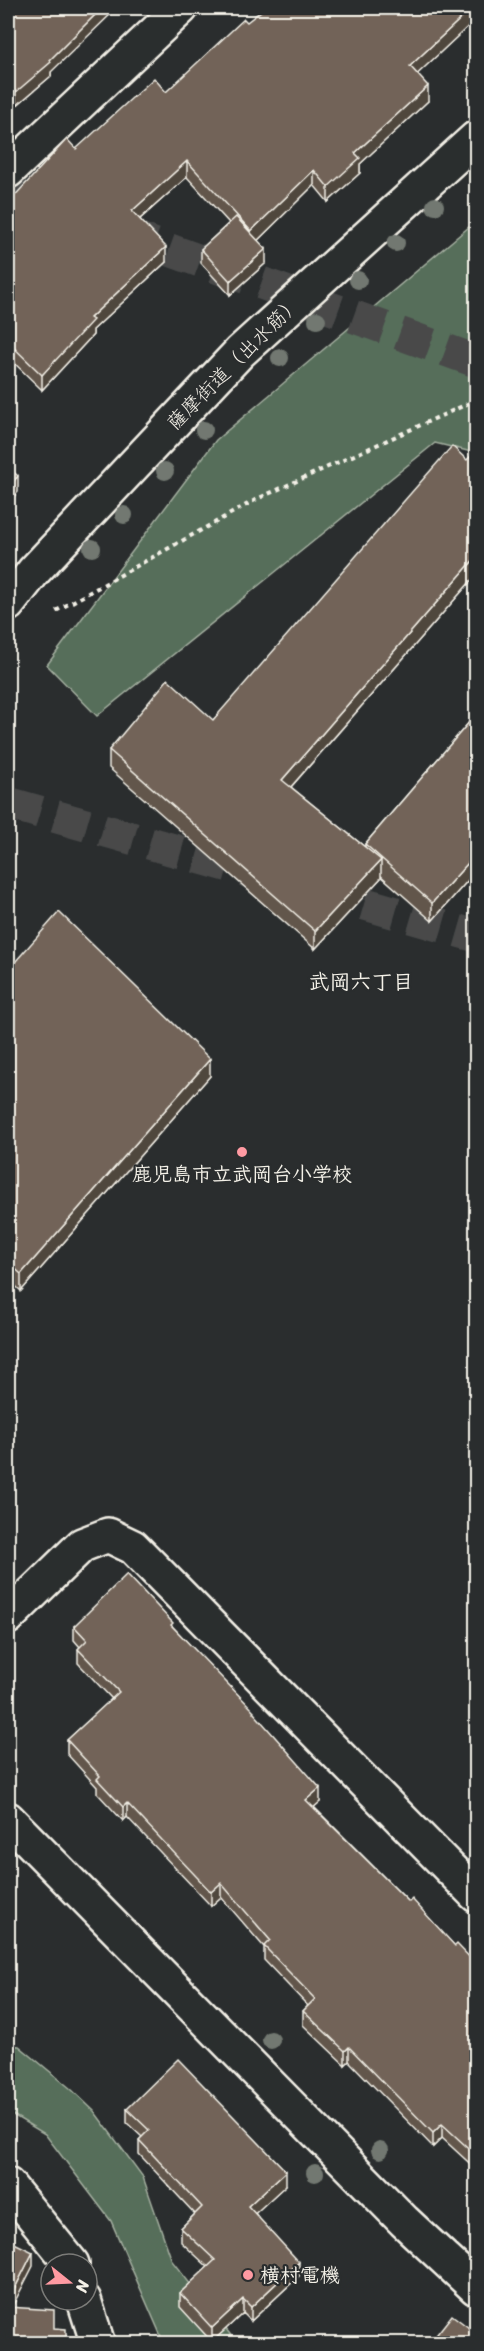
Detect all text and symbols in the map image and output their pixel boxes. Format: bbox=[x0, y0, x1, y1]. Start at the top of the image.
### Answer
street label: 薩摩街道（出水筋） bbox=[158, 287, 310, 439]
district label: 武岡六丁目 bbox=[309, 963, 414, 1001]
marker: 鹿児島市立武岡台小学校 bbox=[235, 1145, 249, 1159]
place label: 鹿児島市立武岡台小学校 bbox=[132, 1157, 352, 1192]
north arrow bbox=[39, 2252, 99, 2312]
place label: 横村電機 bbox=[260, 2258, 340, 2293]
marker: 横村電機 bbox=[241, 2268, 255, 2282]
text: N bbox=[67, 2276, 99, 2297]

